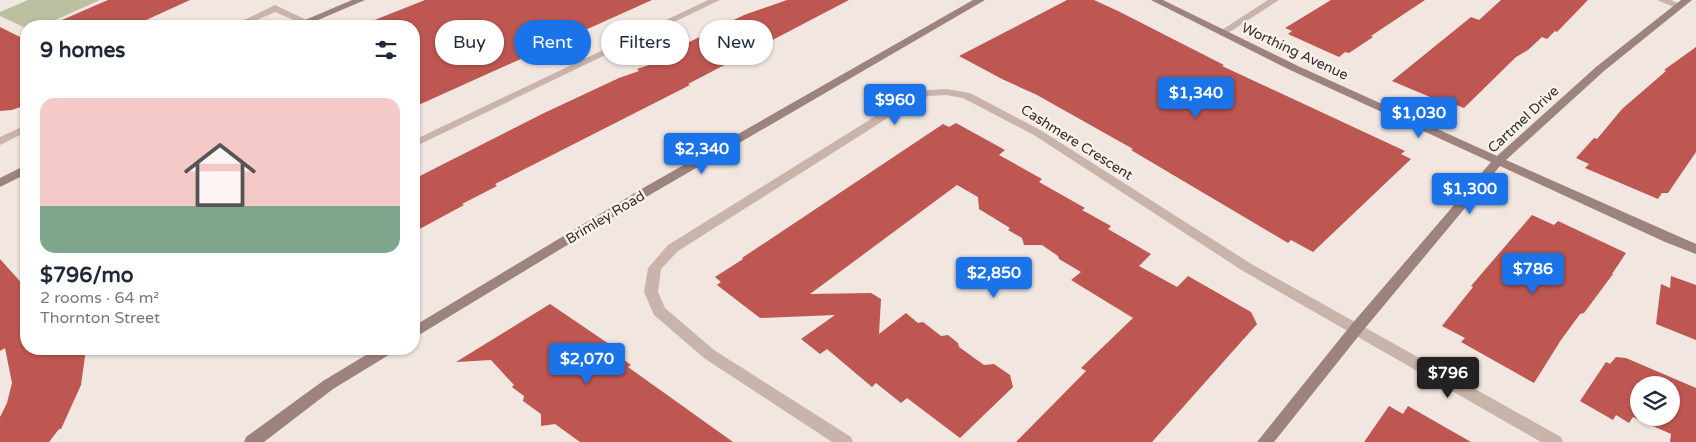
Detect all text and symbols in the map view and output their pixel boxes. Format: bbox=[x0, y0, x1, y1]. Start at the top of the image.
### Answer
street label: Worthing Avenue bbox=[1239, 19, 1351, 84]
chip: Buy bbox=[435, 20, 504, 65]
chip: Rent bbox=[514, 20, 591, 65]
chip: Filters bbox=[601, 20, 689, 65]
chip: New bbox=[699, 20, 773, 65]
icon: filters bbox=[372, 36, 400, 64]
text: 9 homes bbox=[40, 38, 125, 63]
pin: $1,340 bbox=[1155, 76, 1237, 119]
street label: Cartmel Drive bbox=[1484, 82, 1562, 157]
text: $1,340 bbox=[1169, 83, 1223, 103]
pin: $960 bbox=[865, 84, 925, 126]
text: $960 bbox=[875, 90, 915, 110]
pin: $1,030 bbox=[1378, 96, 1460, 139]
street label: Cashmere Crescent bbox=[1018, 101, 1136, 184]
text: $1,030 bbox=[1392, 103, 1446, 123]
icon: home bbox=[175, 130, 265, 220]
pin: $2,340 bbox=[661, 132, 743, 175]
text: $2,340 bbox=[675, 139, 729, 159]
pin: $1,300 bbox=[1429, 172, 1511, 215]
text: $1,300 bbox=[1443, 179, 1497, 199]
street label: Brimley Road bbox=[563, 187, 648, 248]
pin: $786 bbox=[1503, 252, 1563, 295]
pin: $2,850 bbox=[953, 256, 1035, 299]
text: $786 bbox=[1513, 259, 1553, 279]
text: $796/mo bbox=[40, 263, 134, 288]
text: $2,850 bbox=[967, 263, 1021, 283]
text: 2 rooms · 64 m² bbox=[40, 288, 159, 308]
text: Thornton Street bbox=[40, 308, 160, 328]
pin: $2,070 bbox=[546, 342, 628, 385]
text: $2,070 bbox=[560, 349, 614, 369]
pin: $796 bbox=[1418, 356, 1478, 399]
text: $796 bbox=[1428, 363, 1468, 383]
map controls bbox=[1630, 376, 1680, 426]
button: layers bbox=[1630, 376, 1680, 426]

